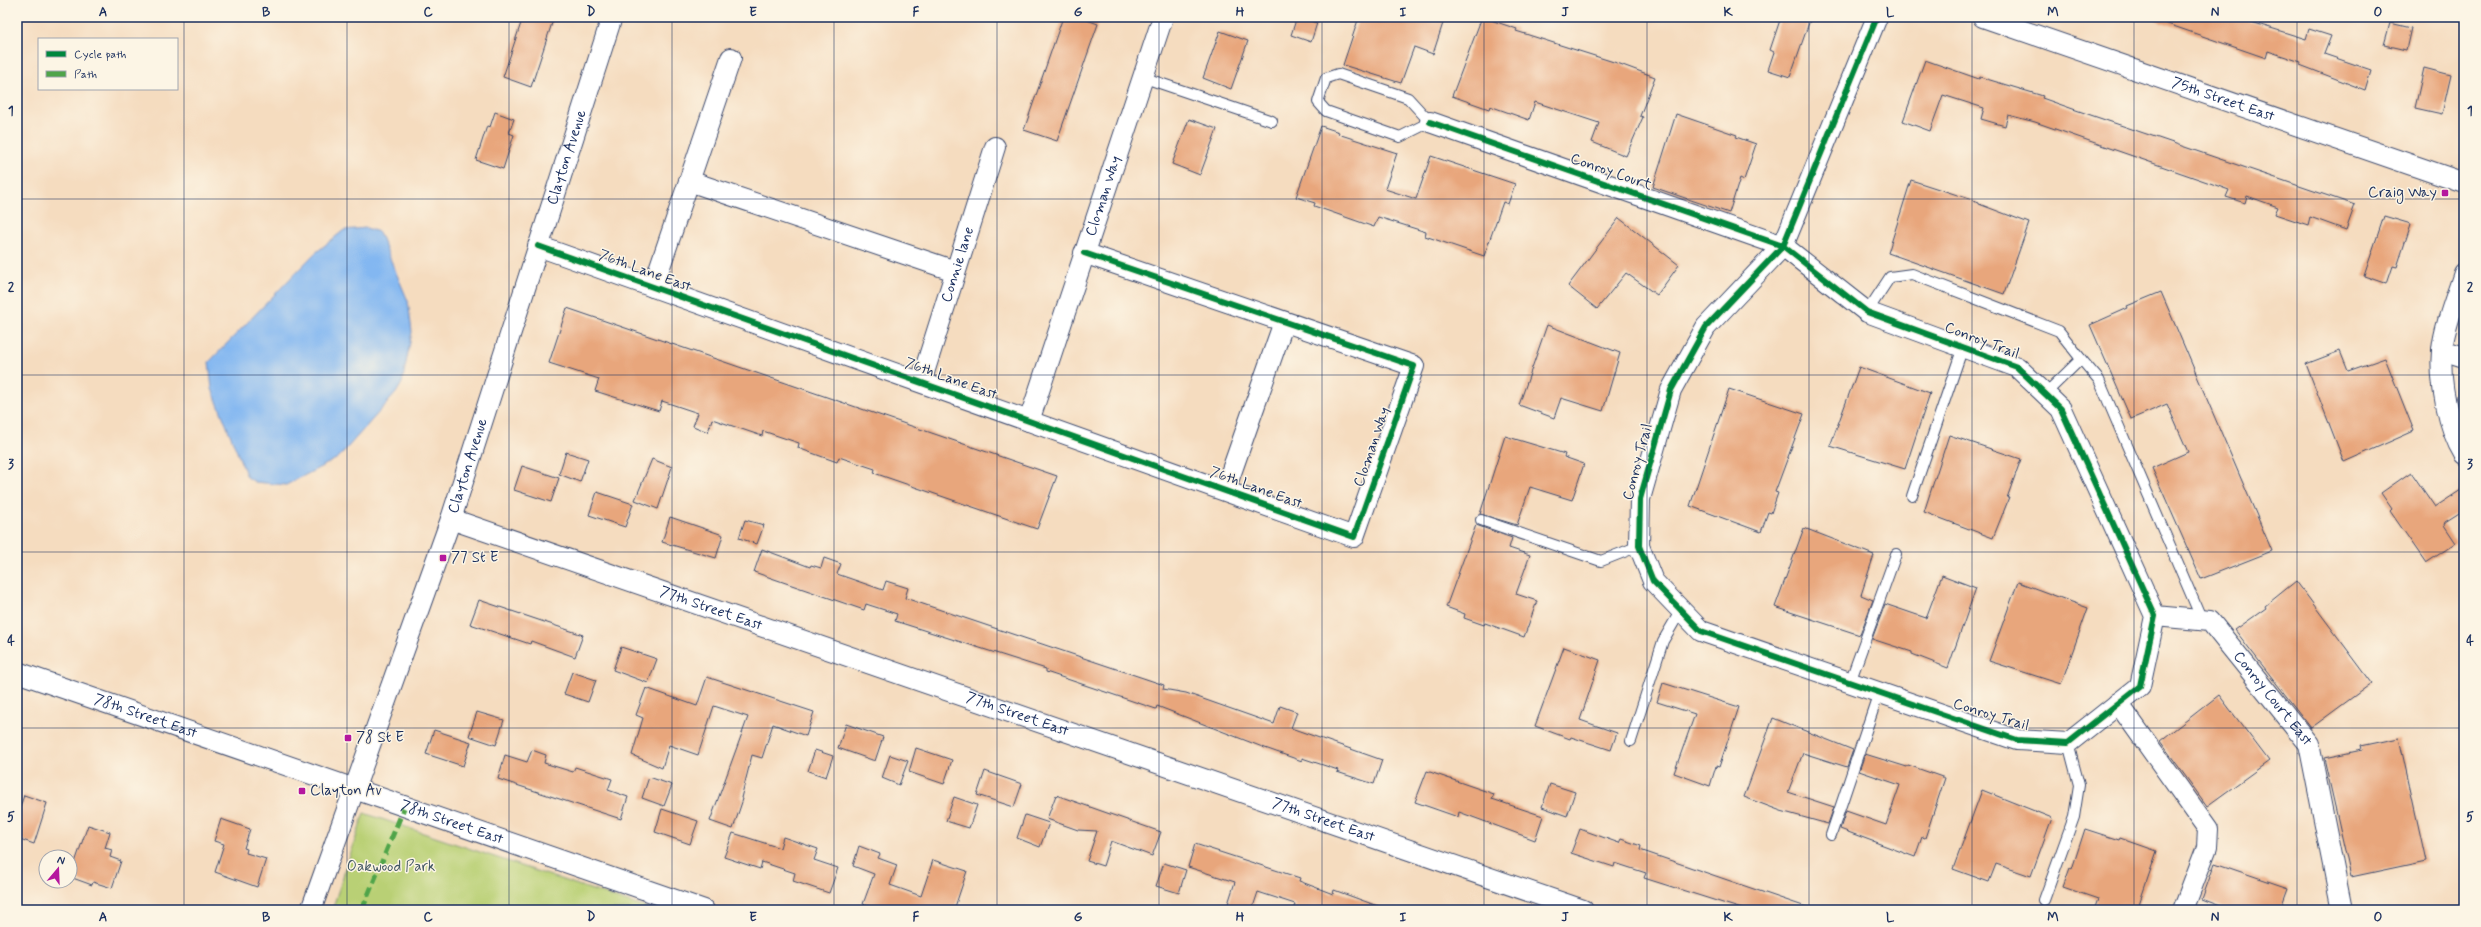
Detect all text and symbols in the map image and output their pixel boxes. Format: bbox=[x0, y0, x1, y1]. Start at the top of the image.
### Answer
text: A bbox=[99, 4, 107, 21]
text: B bbox=[262, 4, 271, 21]
text: C bbox=[423, 4, 433, 21]
text: D bbox=[587, 4, 596, 21]
text: E bbox=[749, 4, 757, 21]
text: F bbox=[913, 4, 920, 21]
text: G bbox=[1074, 4, 1083, 21]
text: H bbox=[1236, 4, 1245, 21]
text: I bbox=[1400, 4, 1407, 21]
text: J bbox=[1561, 4, 1569, 21]
text: K bbox=[1723, 4, 1733, 21]
text: L bbox=[1886, 4, 1895, 21]
text: M bbox=[2047, 4, 2059, 21]
text: N bbox=[2211, 4, 2220, 21]
text: O bbox=[2374, 4, 2383, 21]
legend bbox=[38, 38, 178, 90]
text: Cycle path bbox=[74, 47, 126, 63]
text: Path bbox=[74, 67, 97, 83]
street label: 75th Street East bbox=[2169, 73, 2278, 127]
text: 1 bbox=[8, 103, 14, 120]
text: 1 bbox=[2467, 103, 2473, 120]
street label: Clayton Avenue bbox=[542, 107, 592, 208]
street label: Conroy Court bbox=[1567, 149, 1655, 195]
street label: Cloman Way bbox=[1081, 153, 1126, 239]
place label: Craig Way bbox=[2368, 183, 2437, 204]
marker: Craig Way bbox=[2440, 188, 2450, 198]
street label: Connie lane bbox=[937, 224, 979, 305]
street label: 76th Lane East bbox=[596, 245, 695, 297]
text: 2 bbox=[8, 279, 15, 296]
text: 2 bbox=[2467, 279, 2474, 296]
street label: Conroy Trail bbox=[1942, 318, 2022, 364]
street label: 76th Lane East bbox=[902, 353, 1001, 405]
street label: Cloman Way bbox=[1349, 404, 1395, 490]
street label: Clayton Avenue bbox=[443, 416, 493, 516]
street label: Conroy Trail bbox=[1618, 421, 1658, 503]
text: 3 bbox=[8, 456, 14, 473]
text: 3 bbox=[2467, 456, 2473, 473]
street label: 76th Lane East bbox=[1207, 462, 1306, 514]
place label: 77 St E bbox=[451, 548, 499, 568]
marker: 77 St E bbox=[438, 553, 448, 563]
street label: 77th Street East bbox=[657, 582, 765, 636]
text: 4 bbox=[7, 633, 15, 650]
text: 4 bbox=[2466, 633, 2474, 650]
street label: Conroy Court East bbox=[2228, 647, 2317, 751]
street label: 77th Street East bbox=[963, 688, 1072, 742]
street label: 78th Street East bbox=[91, 689, 200, 744]
street label: Conroy Trail bbox=[1950, 694, 2032, 736]
place label: 78 St E bbox=[356, 728, 404, 748]
marker: 78 St E bbox=[343, 733, 353, 743]
place label: Clayton Av bbox=[310, 781, 382, 801]
marker: Clayton Av bbox=[297, 786, 307, 796]
street label: 77th Street East bbox=[1270, 793, 1378, 847]
street label: 78th Street East bbox=[397, 795, 506, 850]
text: 5 bbox=[7, 809, 15, 826]
text: 5 bbox=[2466, 809, 2474, 826]
north arrow bbox=[38, 849, 78, 889]
text: N bbox=[55, 853, 67, 868]
park label: Oakwood Park bbox=[347, 857, 435, 877]
text: A bbox=[99, 909, 107, 926]
text: B bbox=[262, 909, 271, 926]
text: C bbox=[423, 909, 433, 926]
text: D bbox=[587, 909, 596, 926]
text: E bbox=[749, 909, 757, 926]
text: F bbox=[913, 909, 920, 926]
text: G bbox=[1074, 909, 1083, 926]
text: H bbox=[1236, 909, 1245, 926]
text: I bbox=[1400, 909, 1407, 926]
text: J bbox=[1561, 909, 1569, 926]
text: K bbox=[1723, 909, 1733, 926]
text: L bbox=[1886, 909, 1895, 926]
text: M bbox=[2047, 909, 2059, 926]
text: N bbox=[2211, 909, 2220, 926]
text: O bbox=[2374, 909, 2383, 926]

